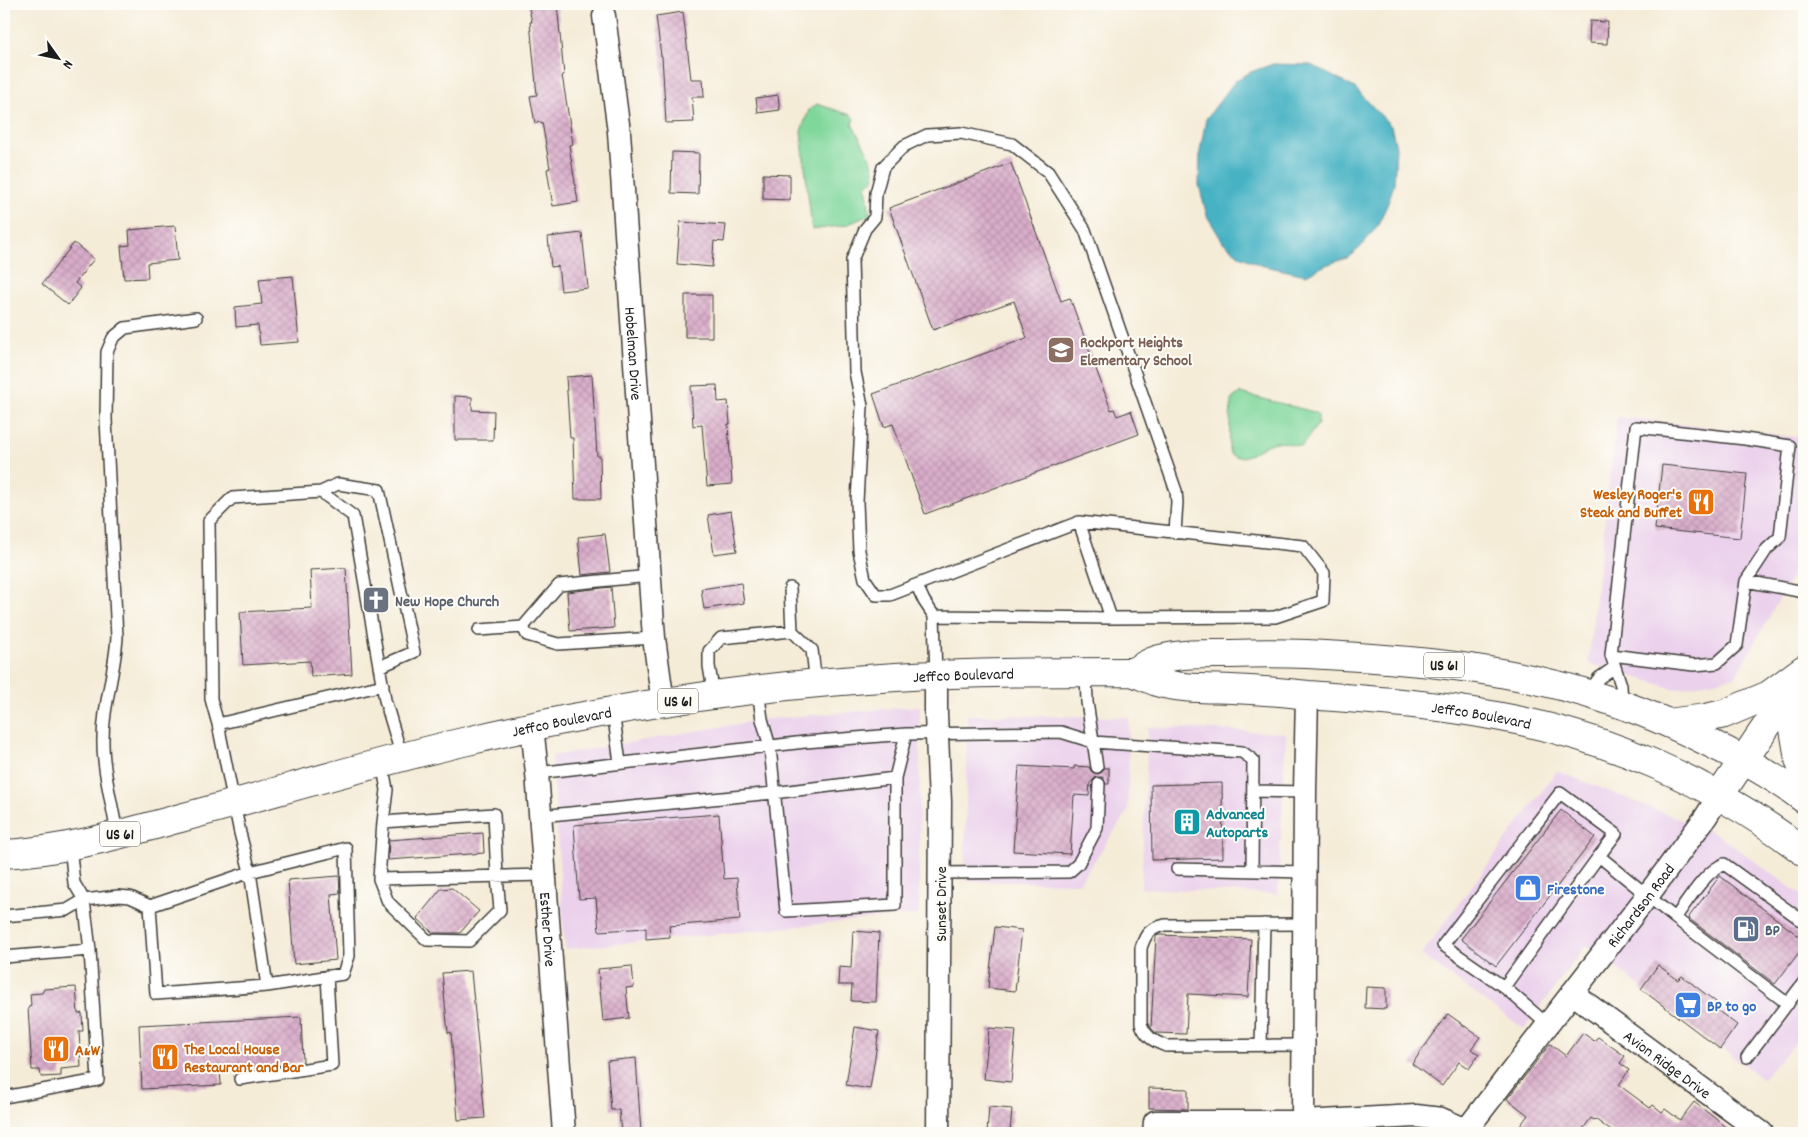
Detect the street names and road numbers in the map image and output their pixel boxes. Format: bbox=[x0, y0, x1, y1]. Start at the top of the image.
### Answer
street label: Hobelman Drive bbox=[617, 306, 647, 401]
road number: US 61 bbox=[1424, 652, 1464, 678]
street label: Jeffco Boulevard bbox=[912, 664, 1014, 690]
road number: US 61 bbox=[658, 688, 698, 714]
street label: Jeffco Boulevard bbox=[1430, 697, 1533, 737]
street label: Jeffco Boulevard bbox=[510, 702, 614, 744]
road number: US 61 bbox=[100, 822, 140, 846]
street label: Richardson Road bbox=[1602, 860, 1681, 953]
street label: Sunset Drive bbox=[931, 866, 954, 942]
street label: Esther Drive bbox=[532, 891, 560, 968]
street label: Avion Ridge Drive bbox=[1618, 1026, 1715, 1106]

